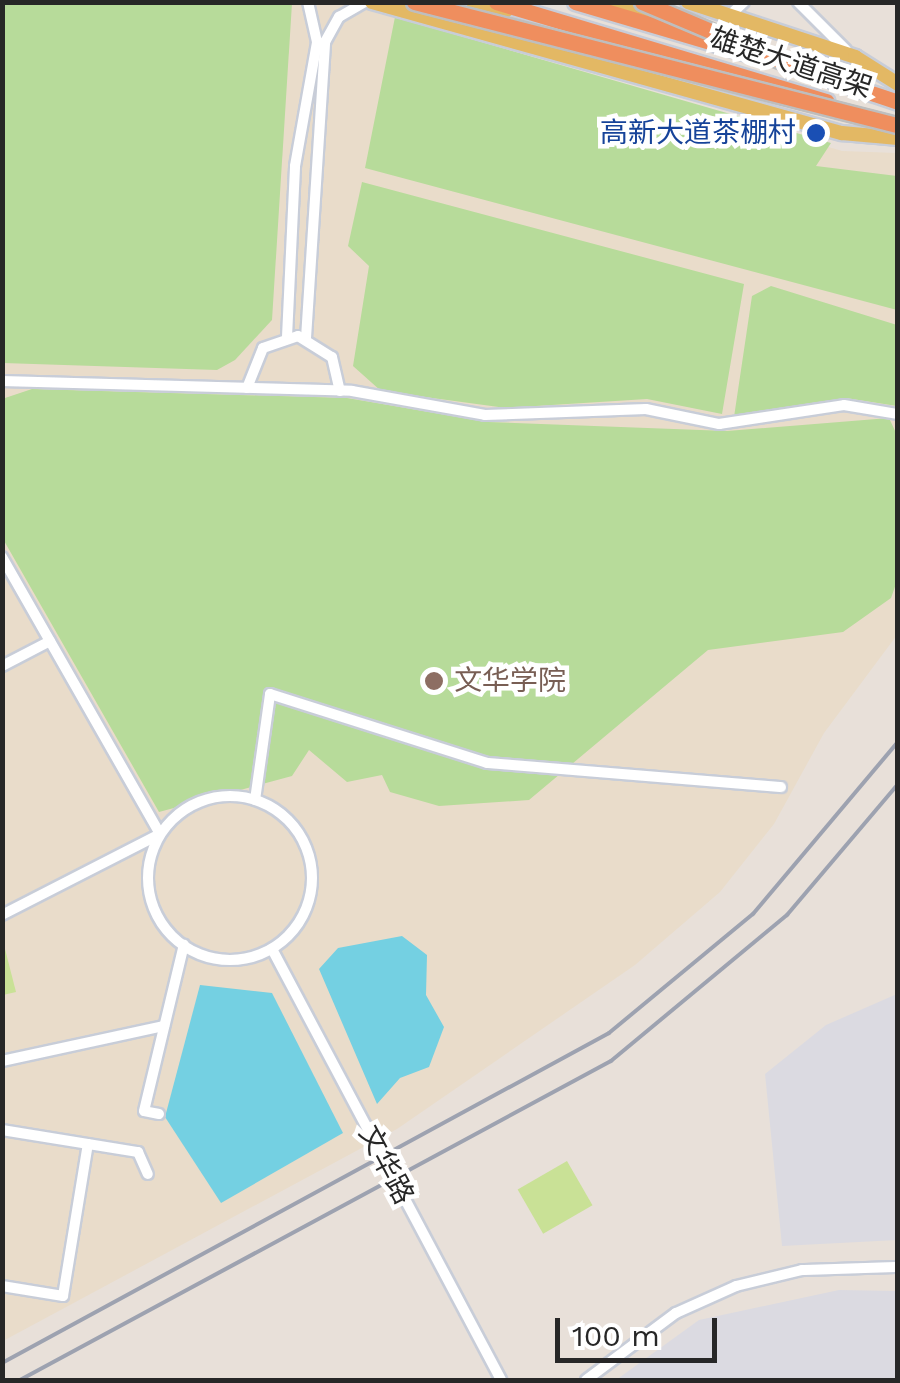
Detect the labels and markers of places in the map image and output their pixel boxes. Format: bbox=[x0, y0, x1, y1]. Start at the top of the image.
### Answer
place label: 高新大道茶棚村 bbox=[600, 116, 796, 150]
marker: 高新大道茶棚村 bbox=[805, 122, 827, 144]
place label: 文华学院 bbox=[454, 664, 566, 698]
marker: 文华学院 bbox=[423, 670, 445, 692]

